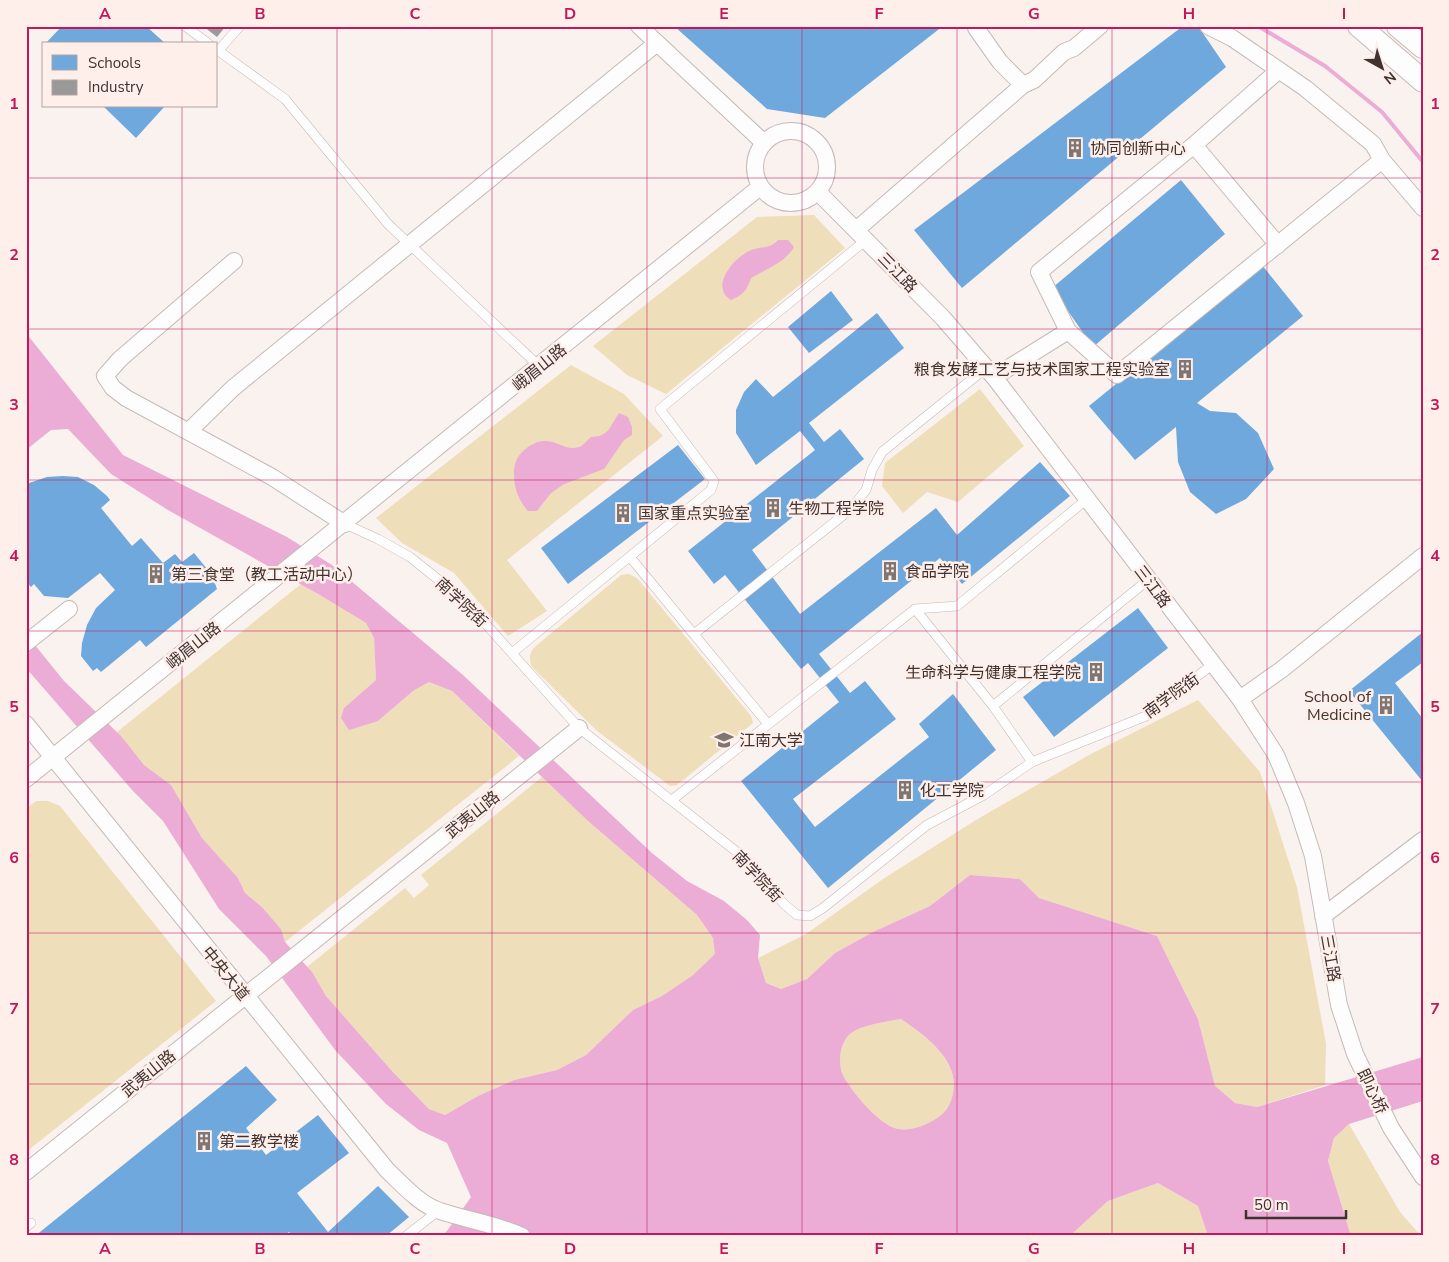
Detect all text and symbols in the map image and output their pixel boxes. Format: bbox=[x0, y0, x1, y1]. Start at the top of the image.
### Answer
text: A bbox=[99, 3, 111, 25]
text: B bbox=[254, 3, 266, 25]
text: C bbox=[410, 3, 421, 25]
text: D bbox=[564, 3, 576, 25]
text: E bbox=[719, 3, 729, 25]
text: F bbox=[875, 3, 884, 25]
text: G bbox=[1028, 3, 1040, 25]
text: H bbox=[1183, 3, 1195, 25]
text: I bbox=[1342, 3, 1346, 25]
legend bbox=[42, 42, 218, 108]
north arrow bbox=[1356, 42, 1406, 92]
text: Schools bbox=[88, 53, 141, 73]
text: N bbox=[1380, 67, 1400, 88]
text: Industry bbox=[88, 77, 144, 97]
text: 1 bbox=[9, 93, 19, 115]
text: 1 bbox=[1430, 93, 1440, 115]
building icon: 协同创新中心 bbox=[1064, 137, 1086, 159]
place label: 协同创新中心 bbox=[1090, 138, 1186, 160]
text: 2 bbox=[9, 244, 19, 266]
text: 2 bbox=[1430, 244, 1440, 266]
street label: 三江路 bbox=[873, 248, 922, 298]
street label: 峨眉山路 bbox=[508, 339, 571, 396]
building icon: 粮食发酵工艺与技术国家工程实验室 bbox=[1174, 358, 1196, 380]
place label: 粮食发酵工艺与技术国家工程实验室 bbox=[914, 359, 1170, 381]
text: 3 bbox=[9, 394, 19, 416]
text: 3 bbox=[1430, 394, 1440, 416]
building icon: 生物工程学院 bbox=[762, 497, 784, 519]
place label: 生物工程学院 bbox=[788, 498, 884, 520]
building icon: 国家重点实验室 bbox=[612, 502, 634, 524]
place label: 国家重点实验室 bbox=[638, 503, 750, 525]
text: 4 bbox=[9, 545, 19, 567]
text: 4 bbox=[1430, 545, 1440, 567]
building icon: 食品学院 bbox=[879, 560, 901, 582]
place label: 食品学院 bbox=[905, 561, 969, 583]
street label: 三江路 bbox=[1129, 561, 1175, 612]
building icon: 第三食堂（教工活动中心） bbox=[145, 563, 167, 585]
place label: 第三食堂（教工活动中心） bbox=[171, 564, 363, 586]
street label: 南学院街 bbox=[430, 573, 492, 633]
street label: 峨眉山路 bbox=[162, 617, 225, 674]
building icon: 生命科学与健康工程学院 bbox=[1085, 661, 1107, 683]
place label: 生命科学与健康工程学院 bbox=[905, 662, 1081, 684]
street label: 南学院街 bbox=[1139, 668, 1204, 724]
place label: School of Medicine bbox=[1304, 686, 1372, 726]
building icon: School of Medicine bbox=[1375, 694, 1397, 716]
text: 5 bbox=[9, 696, 19, 718]
text: 5 bbox=[1430, 696, 1440, 718]
school or university icon: 江南大学 bbox=[713, 729, 735, 751]
place label: 江南大学 bbox=[739, 730, 803, 752]
building icon: 化工学院 bbox=[894, 779, 916, 801]
place label: 化工学院 bbox=[920, 780, 984, 802]
street label: 武夷山路 bbox=[441, 786, 504, 843]
street label: 南学院街 bbox=[727, 846, 787, 908]
text: 6 bbox=[9, 847, 19, 869]
text: 6 bbox=[1430, 847, 1440, 869]
street label: 三江路 bbox=[1315, 933, 1345, 984]
street label: 中央大道 bbox=[197, 942, 254, 1005]
text: 7 bbox=[9, 998, 19, 1020]
text: 7 bbox=[1430, 998, 1440, 1020]
street label: 武夷山路 bbox=[117, 1045, 180, 1102]
street label: 即心桥 bbox=[1352, 1065, 1393, 1118]
building icon: 第二教学楼 bbox=[193, 1130, 215, 1152]
place label: 第二教学楼 bbox=[219, 1131, 299, 1153]
text: 8 bbox=[9, 1149, 19, 1171]
text: 8 bbox=[1430, 1149, 1440, 1171]
scale bar bbox=[1246, 1187, 1346, 1219]
text: 50 m bbox=[1254, 1195, 1289, 1215]
text: A bbox=[99, 1238, 111, 1260]
text: B bbox=[254, 1238, 266, 1260]
text: C bbox=[410, 1238, 421, 1260]
text: D bbox=[564, 1238, 576, 1260]
text: E bbox=[719, 1238, 729, 1260]
text: F bbox=[875, 1238, 884, 1260]
text: G bbox=[1028, 1238, 1040, 1260]
text: H bbox=[1183, 1238, 1195, 1260]
text: I bbox=[1342, 1238, 1346, 1260]

